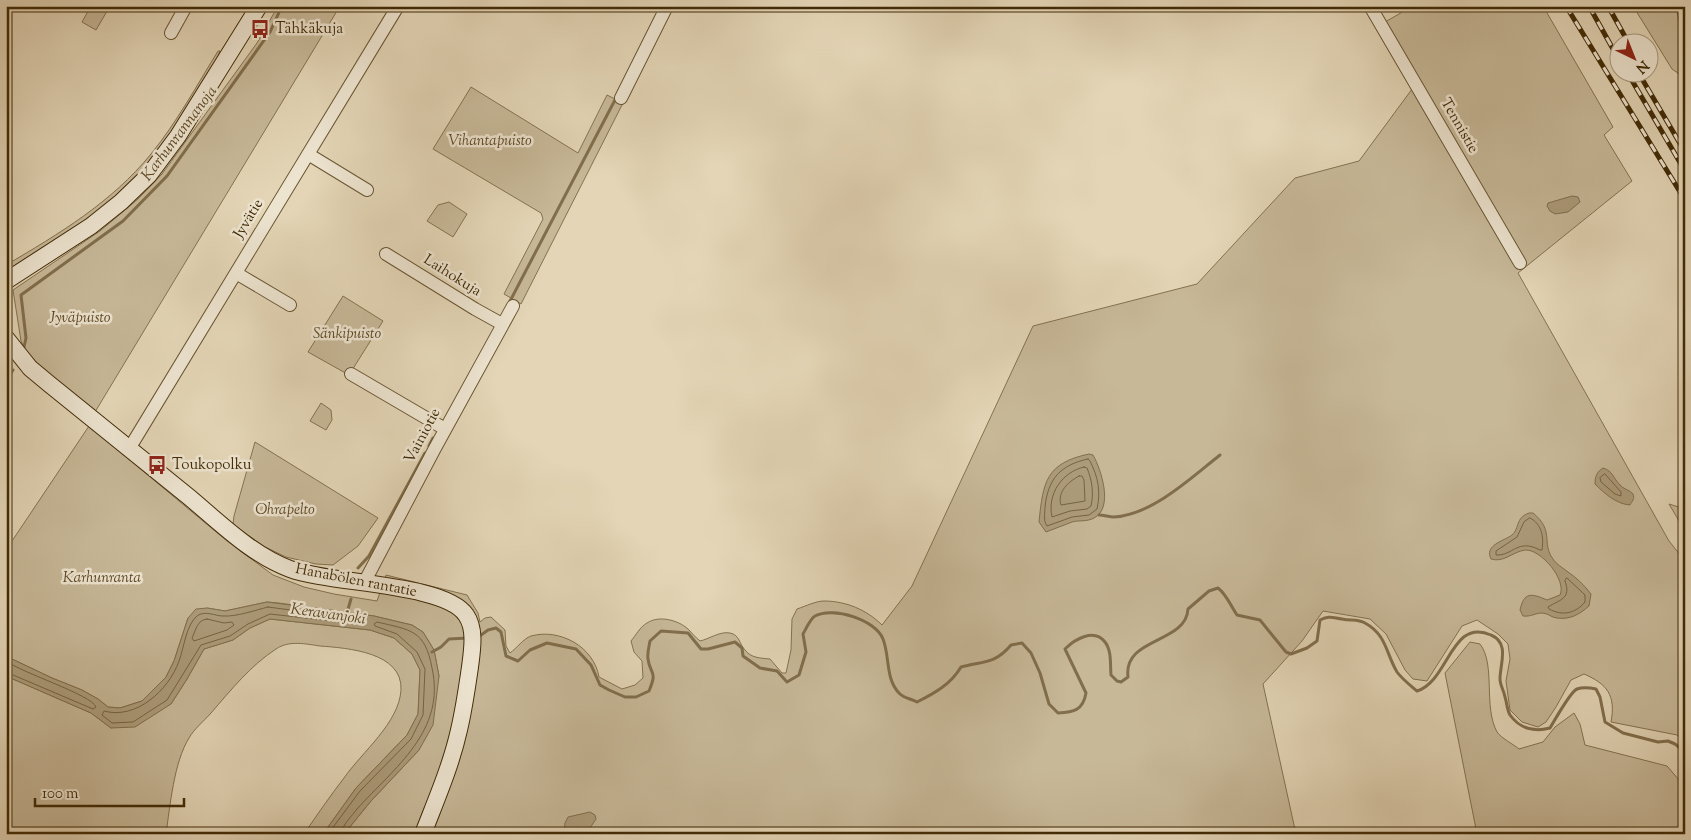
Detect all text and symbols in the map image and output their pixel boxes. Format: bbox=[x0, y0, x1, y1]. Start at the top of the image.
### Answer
bus stop icon: Tähkäkuja bbox=[249, 18, 271, 40]
place label: Tähkäkuja bbox=[275, 19, 343, 40]
north arrow bbox=[1608, 32, 1658, 82]
text: N bbox=[1631, 55, 1652, 77]
water label: Karhunrannanoja bbox=[136, 81, 224, 187]
street label: Tennistie bbox=[1435, 95, 1483, 157]
park label: Vihantapuisto bbox=[448, 131, 532, 152]
street label: Jyvätie bbox=[228, 195, 269, 244]
street label: Laihokuja bbox=[419, 250, 485, 302]
park label: Jyväpuisto bbox=[49, 308, 111, 329]
park label: Sänkipuisto bbox=[313, 324, 381, 345]
street label: Vainiotie bbox=[400, 405, 446, 467]
bus stop icon: Toukopolku bbox=[146, 454, 168, 476]
place label: Toukopolku bbox=[172, 455, 252, 476]
park label: Ohrapelto bbox=[255, 500, 315, 521]
street label: Hanabölen rantatie bbox=[293, 559, 419, 603]
park label: Karhunranta bbox=[63, 568, 141, 589]
water label: Keravanjoki bbox=[289, 598, 367, 632]
scale bar bbox=[35, 775, 184, 807]
text: 100 m bbox=[42, 784, 79, 805]

